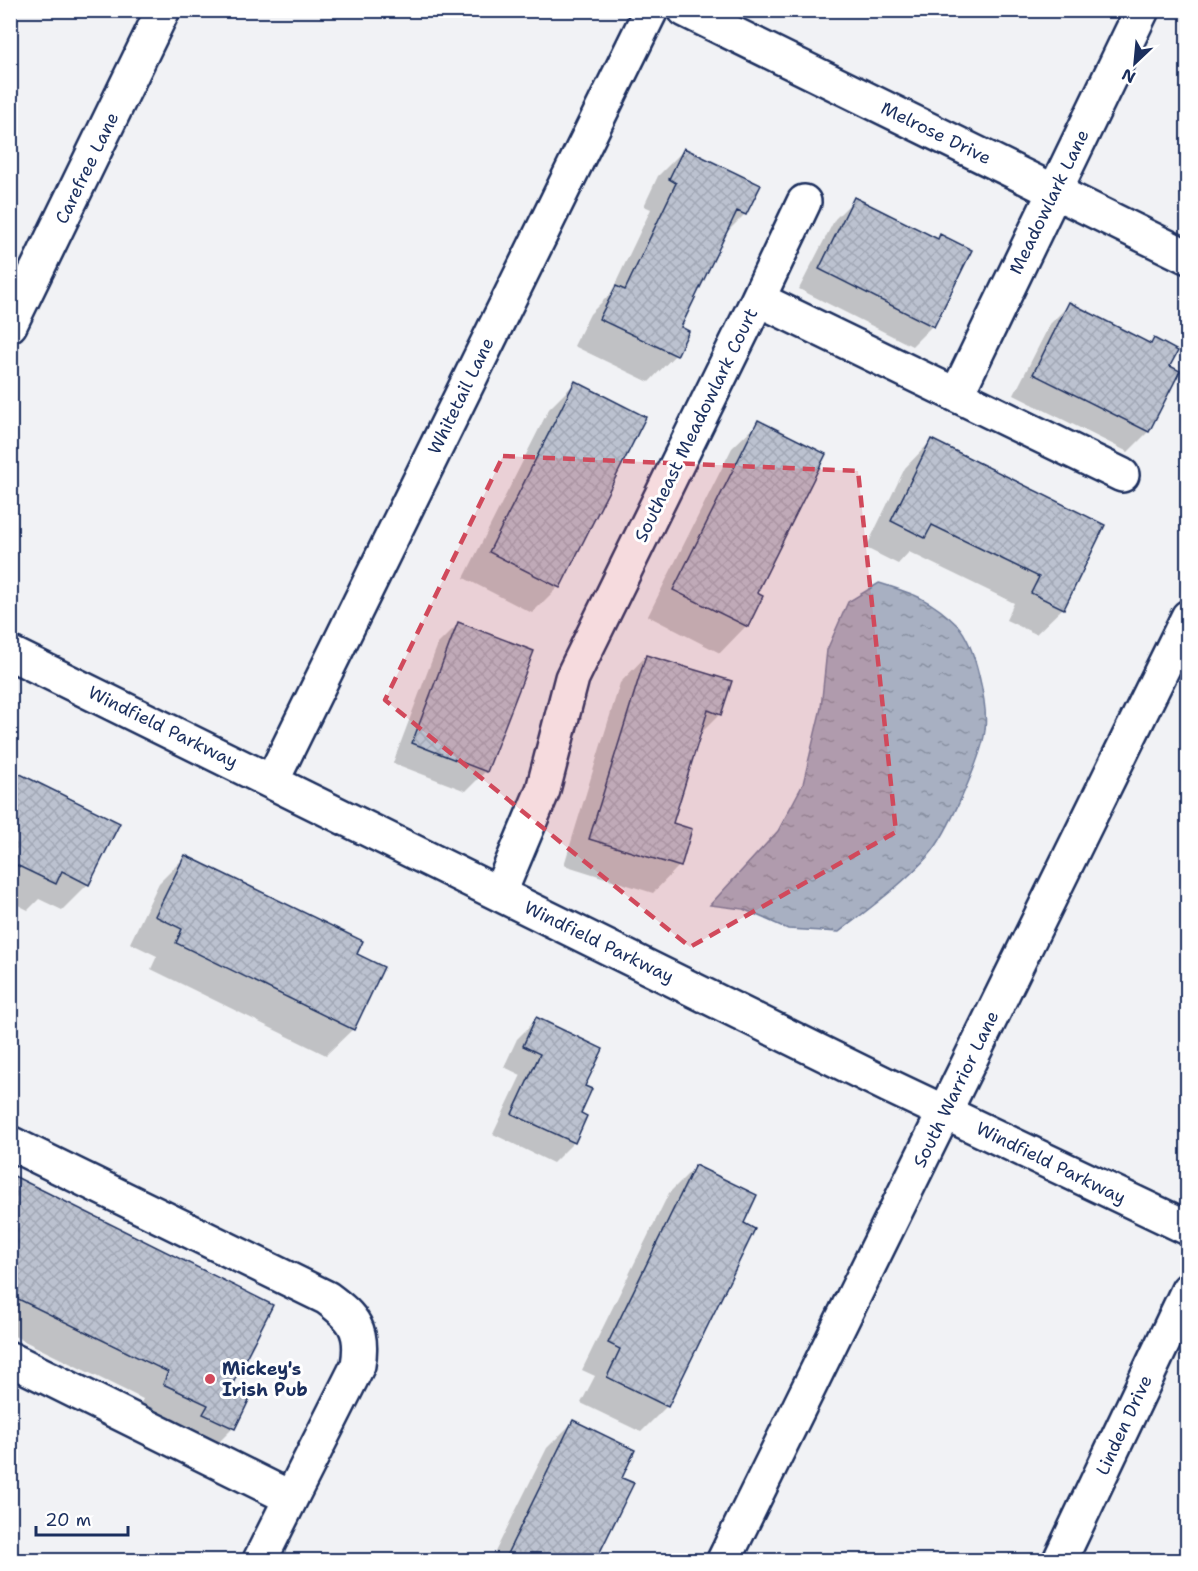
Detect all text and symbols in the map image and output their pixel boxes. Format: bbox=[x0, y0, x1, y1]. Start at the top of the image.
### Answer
north arrow bbox=[1105, 33, 1165, 93]
text: N bbox=[1118, 64, 1139, 88]
street label: Melrose Drive bbox=[877, 96, 995, 170]
street label: Carefree Lane bbox=[50, 108, 124, 228]
street label: Meadowlark Lane bbox=[1003, 125, 1095, 279]
street label: Southeast Meadowlark Court bbox=[629, 304, 763, 546]
street label: Whitetail Lane bbox=[422, 334, 500, 458]
street label: Windfield Parkway bbox=[84, 680, 242, 774]
street label: Windfield Parkway bbox=[520, 895, 678, 989]
street label: South Warrior Lane bbox=[908, 1007, 1004, 1171]
street label: Windfield Parkway bbox=[972, 1116, 1130, 1210]
place label: Mickey's Irish Pub bbox=[222, 1357, 308, 1402]
street label: Linden Drive bbox=[1090, 1371, 1158, 1479]
marker: Mickey's Irish Pub bbox=[203, 1372, 217, 1386]
scale bar bbox=[36, 1499, 128, 1537]
text: 20 m bbox=[45, 1508, 91, 1532]

